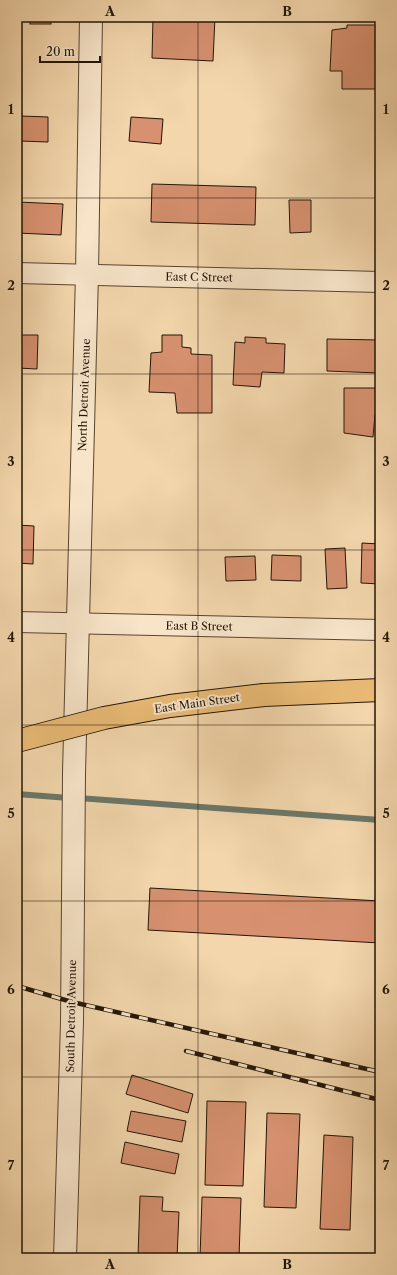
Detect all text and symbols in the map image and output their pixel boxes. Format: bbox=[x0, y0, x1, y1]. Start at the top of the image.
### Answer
text: A bbox=[104, 3, 116, 19]
text: B bbox=[282, 3, 292, 19]
scale bar bbox=[40, 38, 100, 64]
text: 20 m bbox=[46, 44, 75, 59]
text: 1 bbox=[8, 101, 14, 117]
text: 1 bbox=[383, 101, 389, 117]
street label: East C Street bbox=[165, 269, 233, 285]
text: 2 bbox=[7, 277, 15, 293]
text: 2 bbox=[382, 277, 390, 293]
street label: North Detroit Avenue bbox=[75, 338, 93, 452]
text: 3 bbox=[7, 453, 15, 469]
text: 3 bbox=[382, 453, 390, 469]
street label: East B Street bbox=[166, 618, 233, 634]
text: 4 bbox=[7, 629, 15, 645]
text: 4 bbox=[382, 629, 390, 645]
street label: East Main Street bbox=[153, 690, 241, 716]
text: 5 bbox=[7, 805, 15, 821]
text: 5 bbox=[382, 805, 390, 821]
street label: South Detroit Avenue bbox=[63, 959, 79, 1073]
text: 6 bbox=[7, 981, 15, 997]
text: 6 bbox=[382, 981, 390, 997]
text: 7 bbox=[8, 1157, 15, 1173]
text: 7 bbox=[383, 1157, 390, 1173]
text: A bbox=[104, 1256, 116, 1272]
text: B bbox=[282, 1256, 292, 1272]

